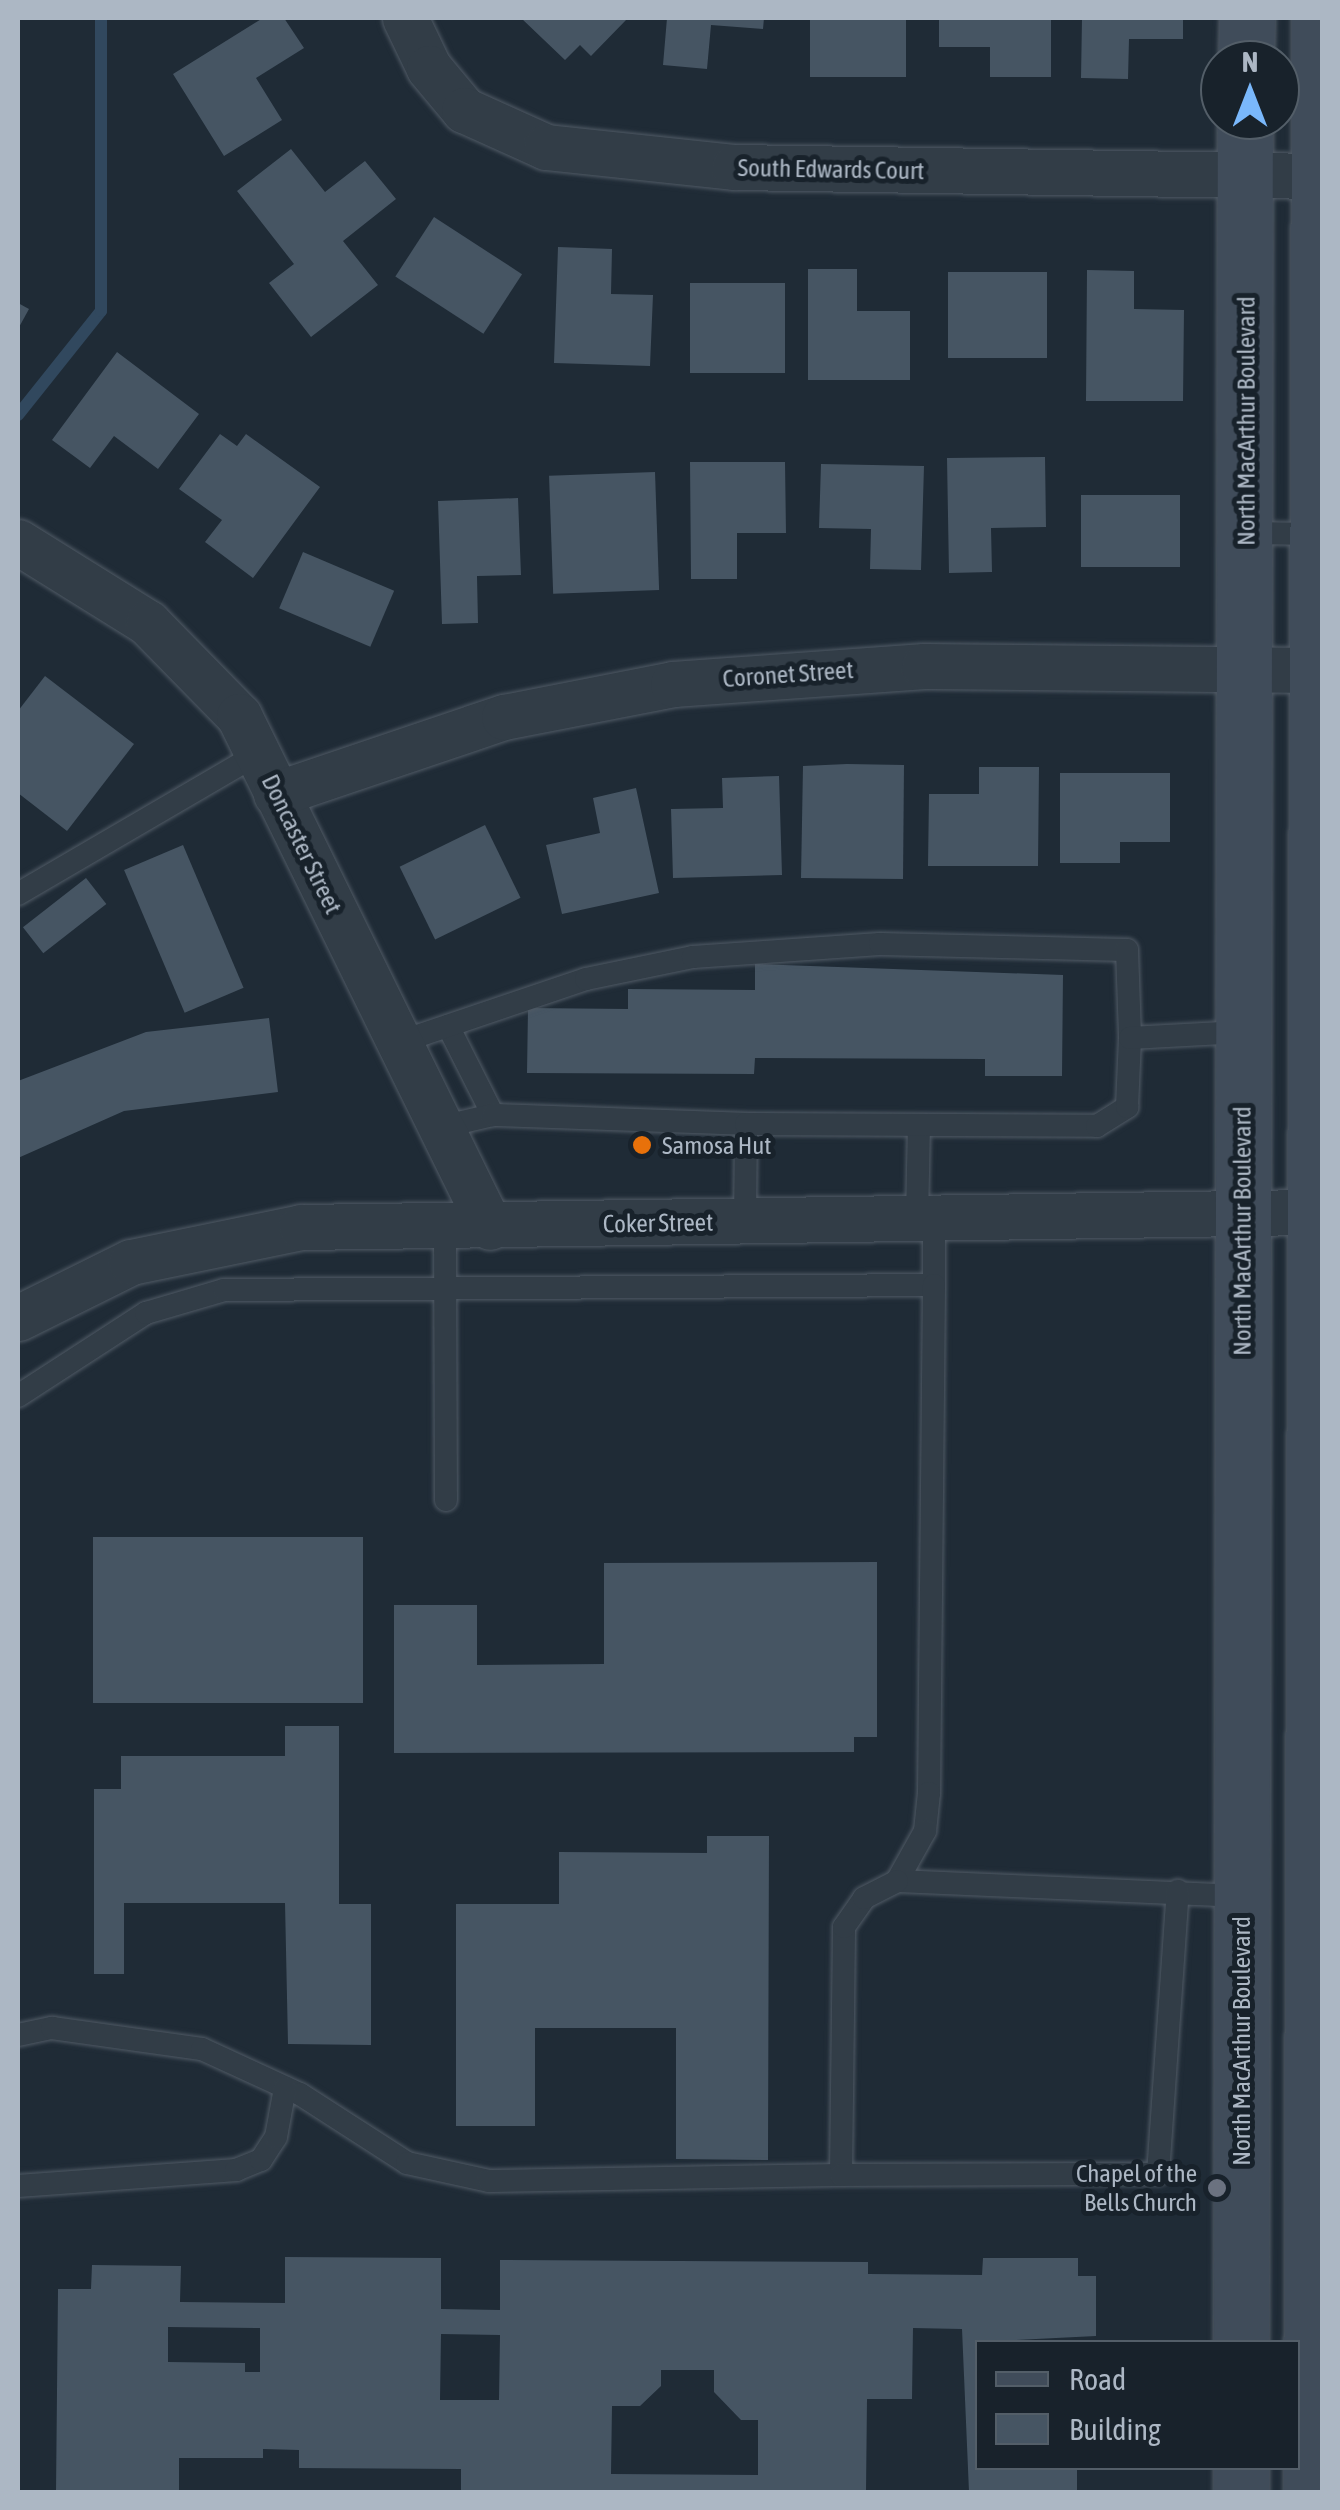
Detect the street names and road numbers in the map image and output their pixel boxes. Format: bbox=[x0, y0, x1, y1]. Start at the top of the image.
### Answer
street label: South Edwards Court bbox=[737, 152, 925, 186]
street label: North MacArthur Boulevard bbox=[1231, 296, 1261, 546]
street label: Coronet Street bbox=[722, 654, 854, 694]
street label: Doncaster Street bbox=[255, 769, 349, 919]
street label: North MacArthur Boulevard bbox=[1227, 1106, 1257, 1356]
street label: Coker Street bbox=[602, 1207, 714, 1239]
street label: North MacArthur Boulevard bbox=[1226, 1916, 1256, 2166]

